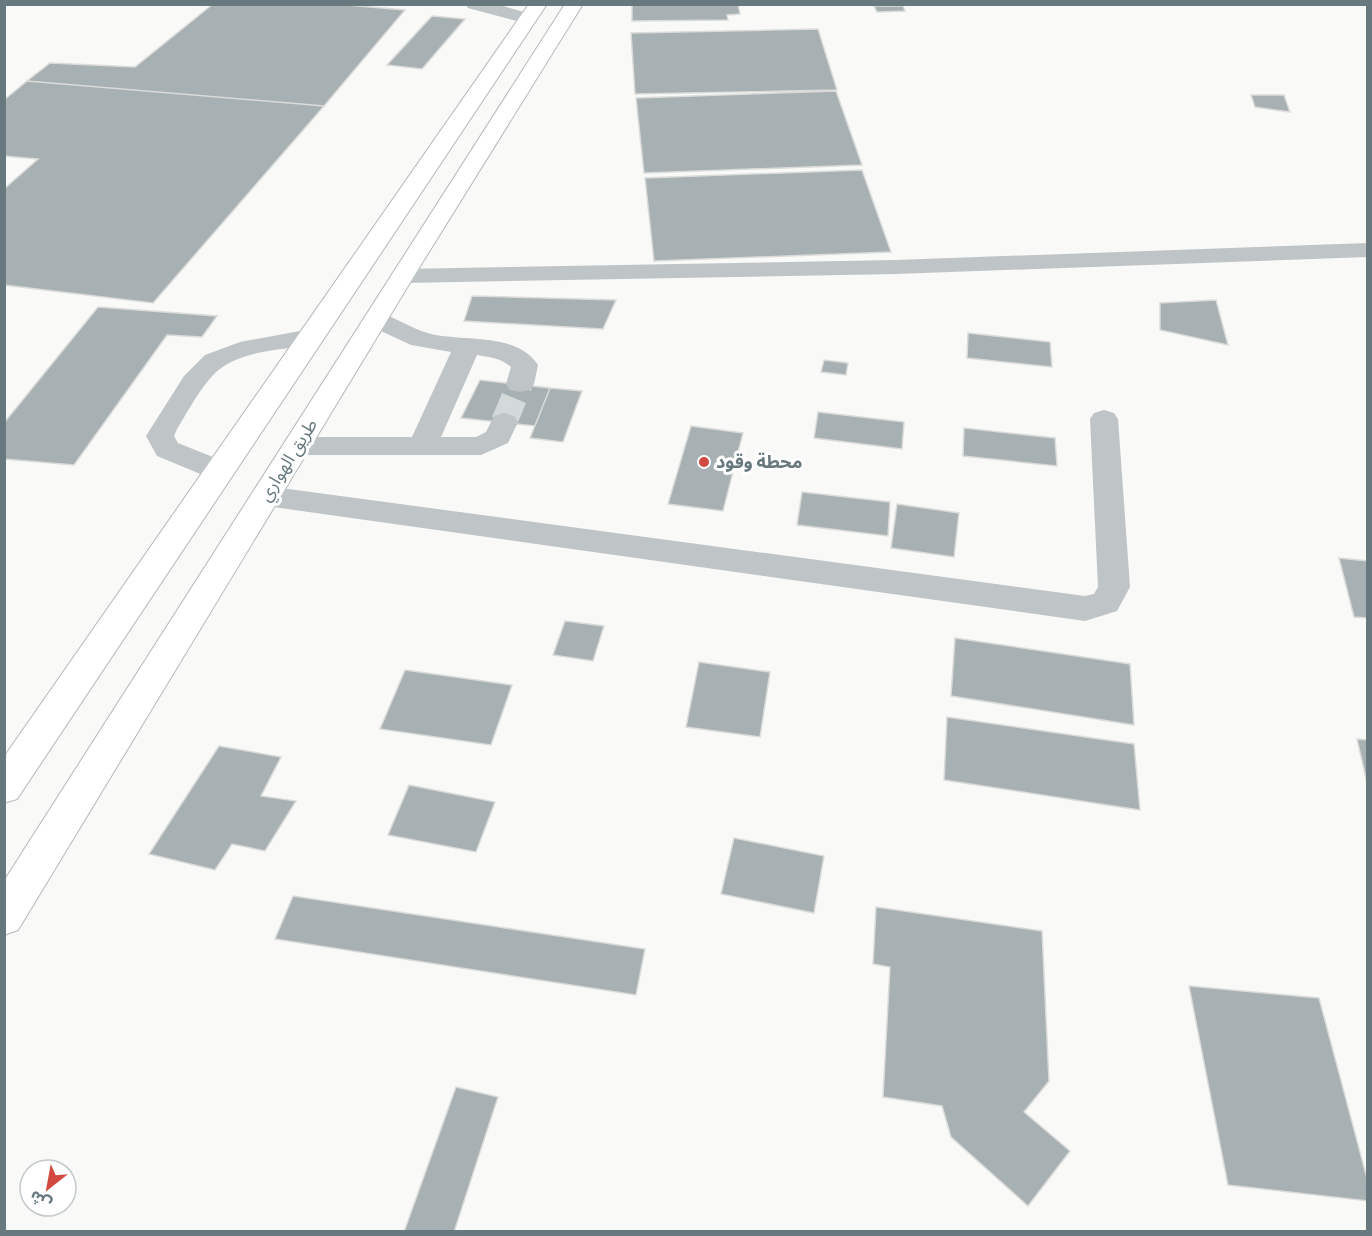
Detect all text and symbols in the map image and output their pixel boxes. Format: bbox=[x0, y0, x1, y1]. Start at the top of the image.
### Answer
street label: طريق الهواري bbox=[253, 414, 324, 507]
place label: محطة وقود bbox=[716, 450, 802, 472]
marker: محطة وقود bbox=[697, 455, 711, 469]
north arrow bbox=[18, 1158, 78, 1218]
text: ش bbox=[26, 1187, 55, 1215]

